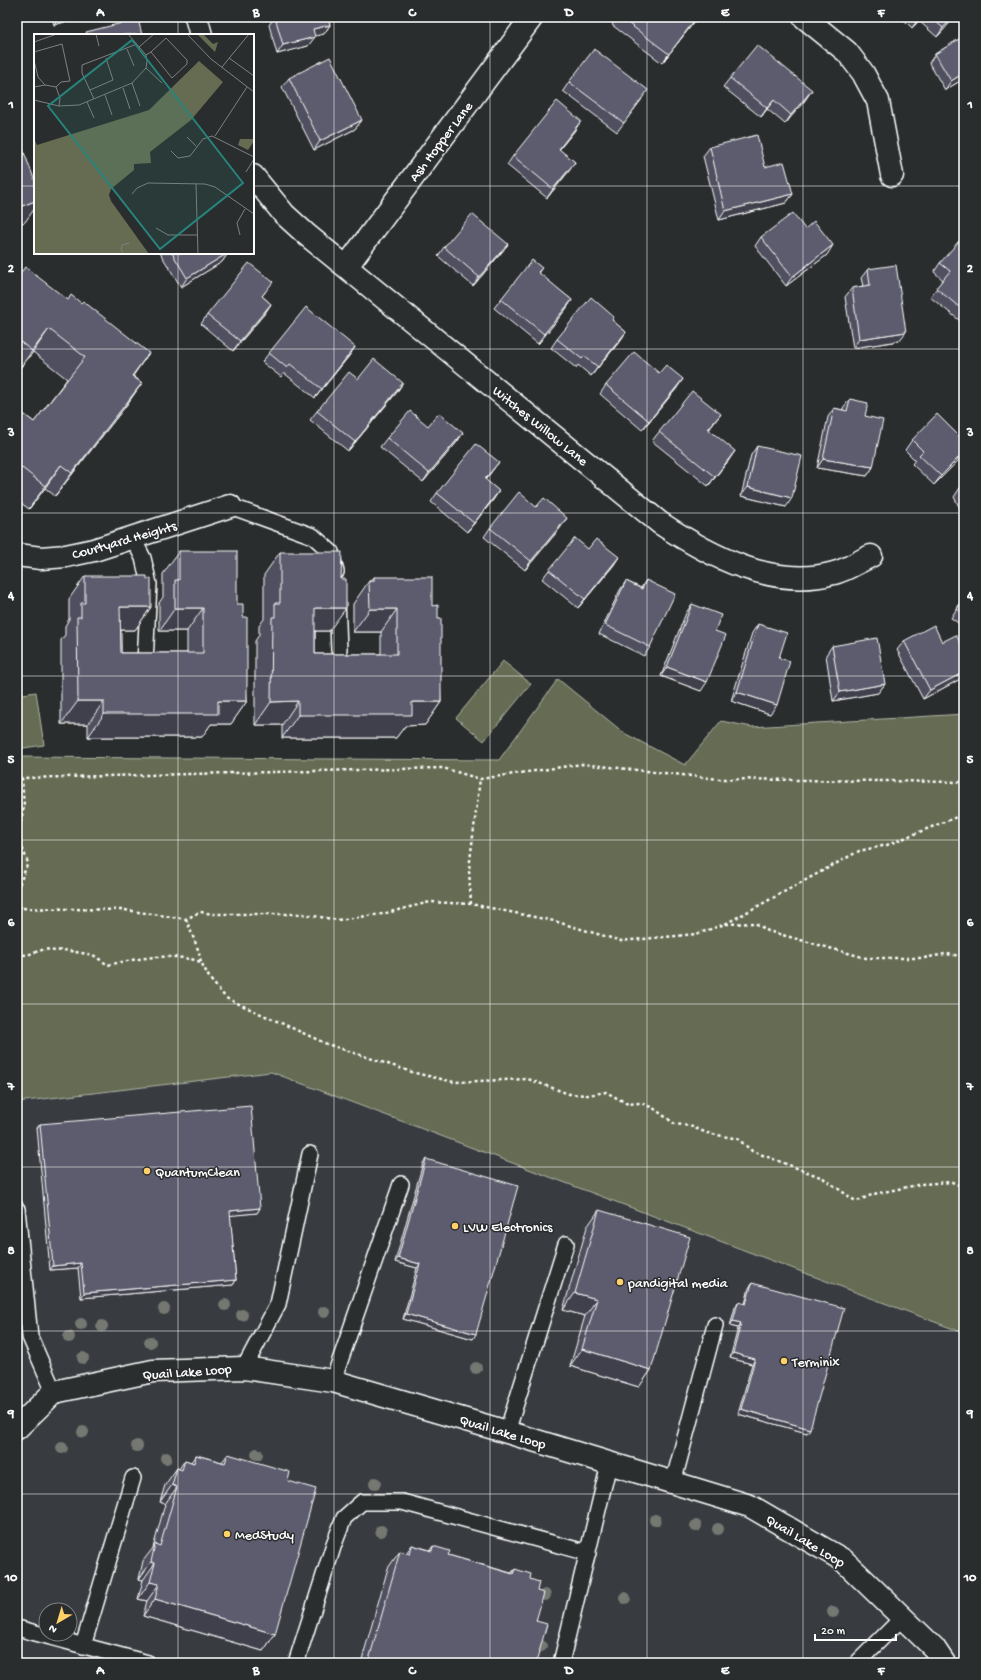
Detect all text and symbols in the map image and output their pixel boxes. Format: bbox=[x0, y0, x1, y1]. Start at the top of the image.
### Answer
text: A bbox=[95, 6, 105, 21]
text: B bbox=[252, 6, 261, 21]
text: C bbox=[407, 6, 417, 21]
text: D bbox=[564, 6, 574, 21]
text: E bbox=[721, 6, 730, 21]
text: F bbox=[877, 6, 886, 21]
inset map bbox=[34, 34, 254, 254]
text: 1 bbox=[7, 98, 14, 113]
text: 1 bbox=[966, 98, 973, 113]
street label: Ash Hopper Lane bbox=[406, 99, 478, 186]
text: 2 bbox=[8, 262, 15, 277]
text: 2 bbox=[967, 262, 974, 277]
street label: Witches Willow Lane bbox=[488, 383, 591, 471]
text: 3 bbox=[7, 426, 15, 441]
text: 3 bbox=[966, 426, 974, 441]
street label: Courtyard Heights bbox=[71, 518, 180, 564]
text: 4 bbox=[7, 589, 15, 604]
text: 4 bbox=[966, 589, 974, 604]
text: 5 bbox=[8, 753, 15, 768]
text: 5 bbox=[967, 753, 974, 768]
text: 6 bbox=[8, 916, 15, 931]
text: 6 bbox=[967, 916, 974, 931]
text: 7 bbox=[7, 1080, 16, 1095]
text: 7 bbox=[966, 1080, 975, 1095]
place label: QuantumClean bbox=[155, 1165, 240, 1182]
marker: QuantumClean bbox=[142, 1166, 152, 1176]
place label: LVW Electronics bbox=[463, 1220, 553, 1237]
marker: LVW Electronics bbox=[450, 1221, 460, 1231]
text: 8 bbox=[7, 1244, 15, 1259]
text: 8 bbox=[966, 1244, 974, 1259]
place label: pandigital media bbox=[627, 1276, 729, 1293]
marker: pandigital media bbox=[615, 1277, 625, 1287]
place label: Terminix bbox=[791, 1355, 840, 1372]
marker: Terminix bbox=[779, 1356, 789, 1366]
street label: Quail Lake Loop bbox=[142, 1362, 232, 1385]
text: 9 bbox=[7, 1407, 15, 1422]
text: 9 bbox=[966, 1407, 974, 1422]
street label: Quail Lake Loop bbox=[457, 1412, 548, 1455]
street label: Quail Lake Loop bbox=[762, 1512, 848, 1573]
place label: MedStudy bbox=[235, 1528, 294, 1545]
marker: MedStudy bbox=[222, 1529, 232, 1539]
text: 10 bbox=[4, 1571, 18, 1586]
text: 10 bbox=[963, 1571, 977, 1586]
north arrow bbox=[38, 1602, 78, 1642]
scale bar bbox=[815, 1616, 896, 1642]
text: N bbox=[47, 1621, 60, 1635]
text: 20 m bbox=[821, 1625, 846, 1639]
text: A bbox=[95, 1664, 105, 1679]
text: B bbox=[252, 1664, 261, 1679]
text: C bbox=[407, 1664, 417, 1679]
text: D bbox=[564, 1664, 574, 1679]
text: E bbox=[721, 1664, 730, 1679]
text: F bbox=[877, 1664, 886, 1679]

